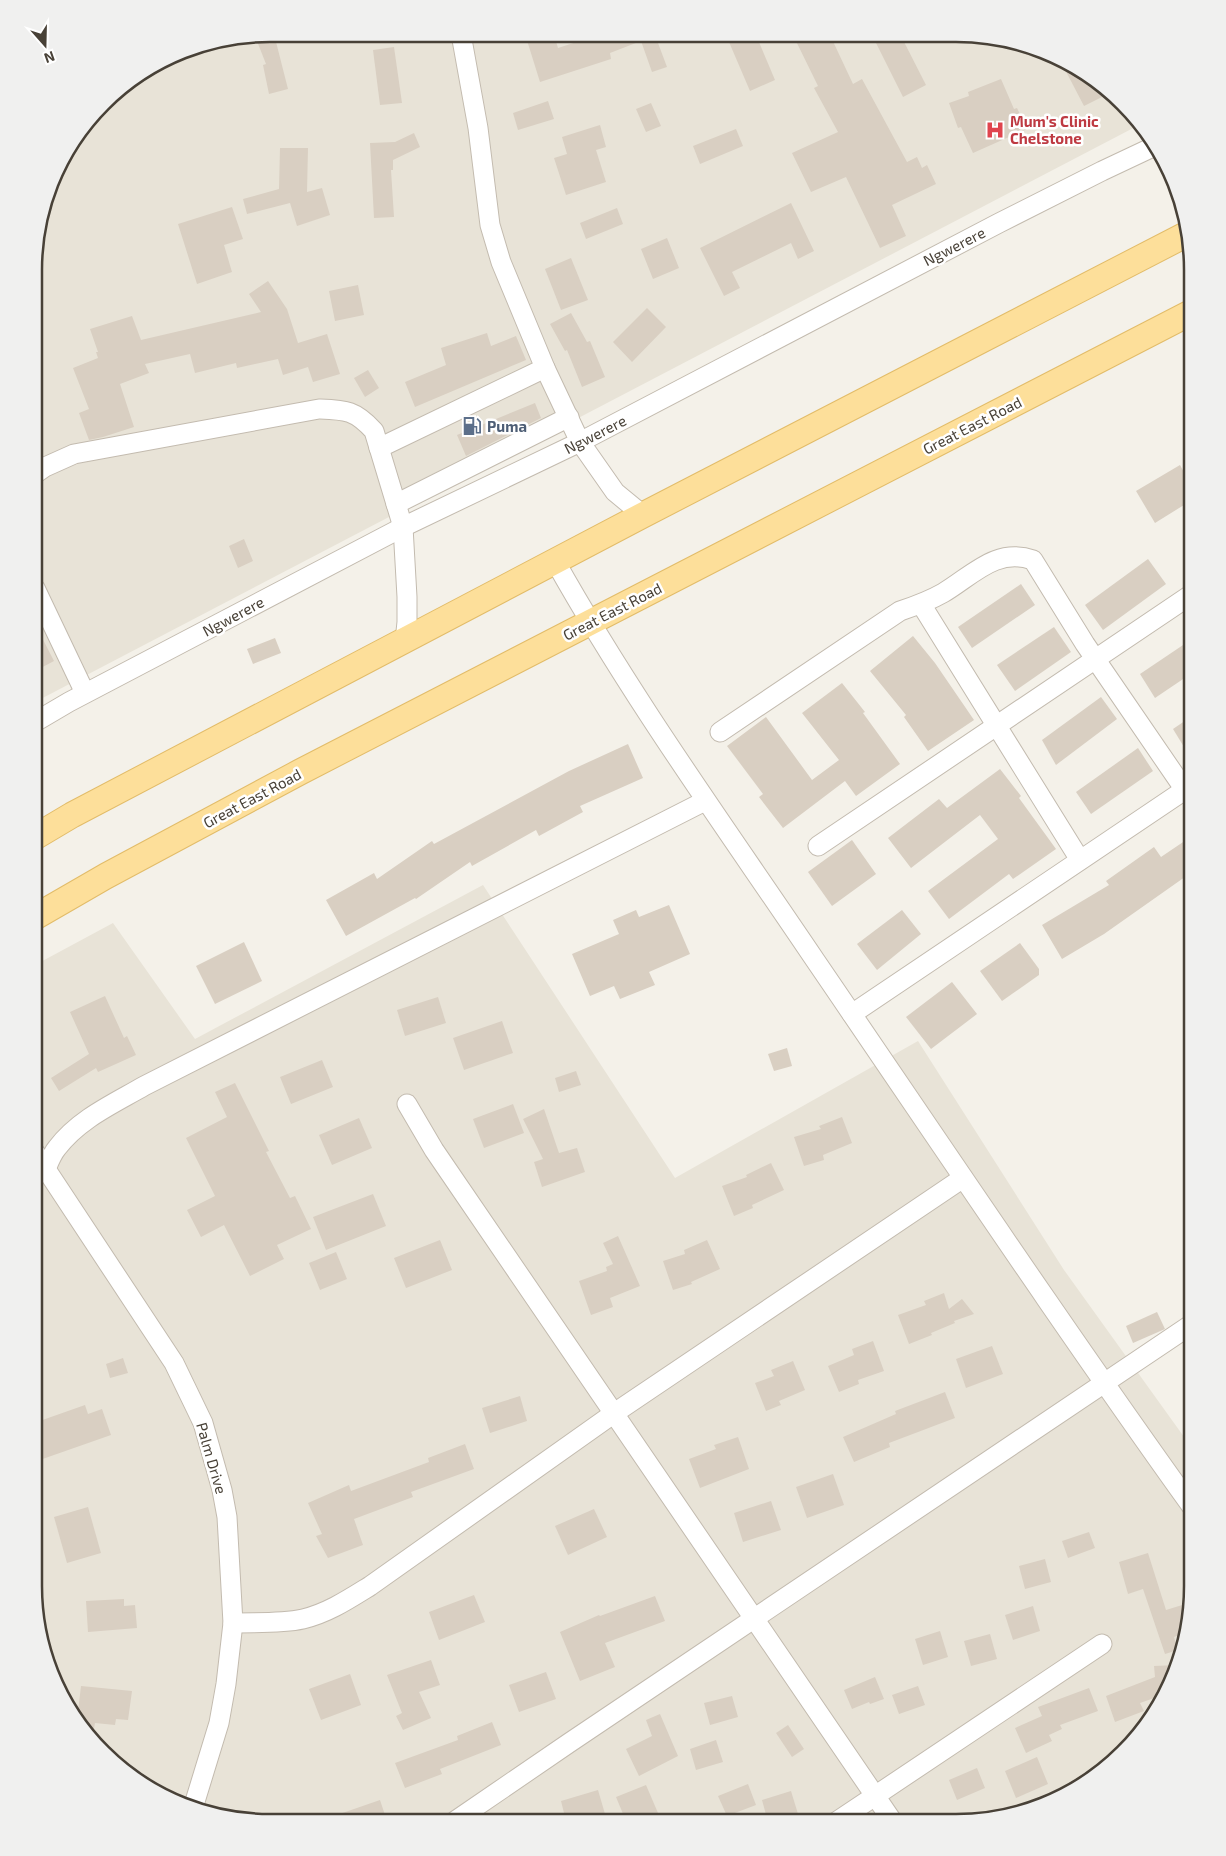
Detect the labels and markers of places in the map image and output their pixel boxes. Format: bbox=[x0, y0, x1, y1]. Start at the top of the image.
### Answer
place label: Mum's Clinic Chelstone bbox=[1010, 112, 1099, 147]
hospital icon: Mum's Clinic Chelstone bbox=[984, 119, 1006, 141]
fuel station icon: Puma bbox=[461, 415, 483, 437]
place label: Puma bbox=[487, 417, 527, 435]

